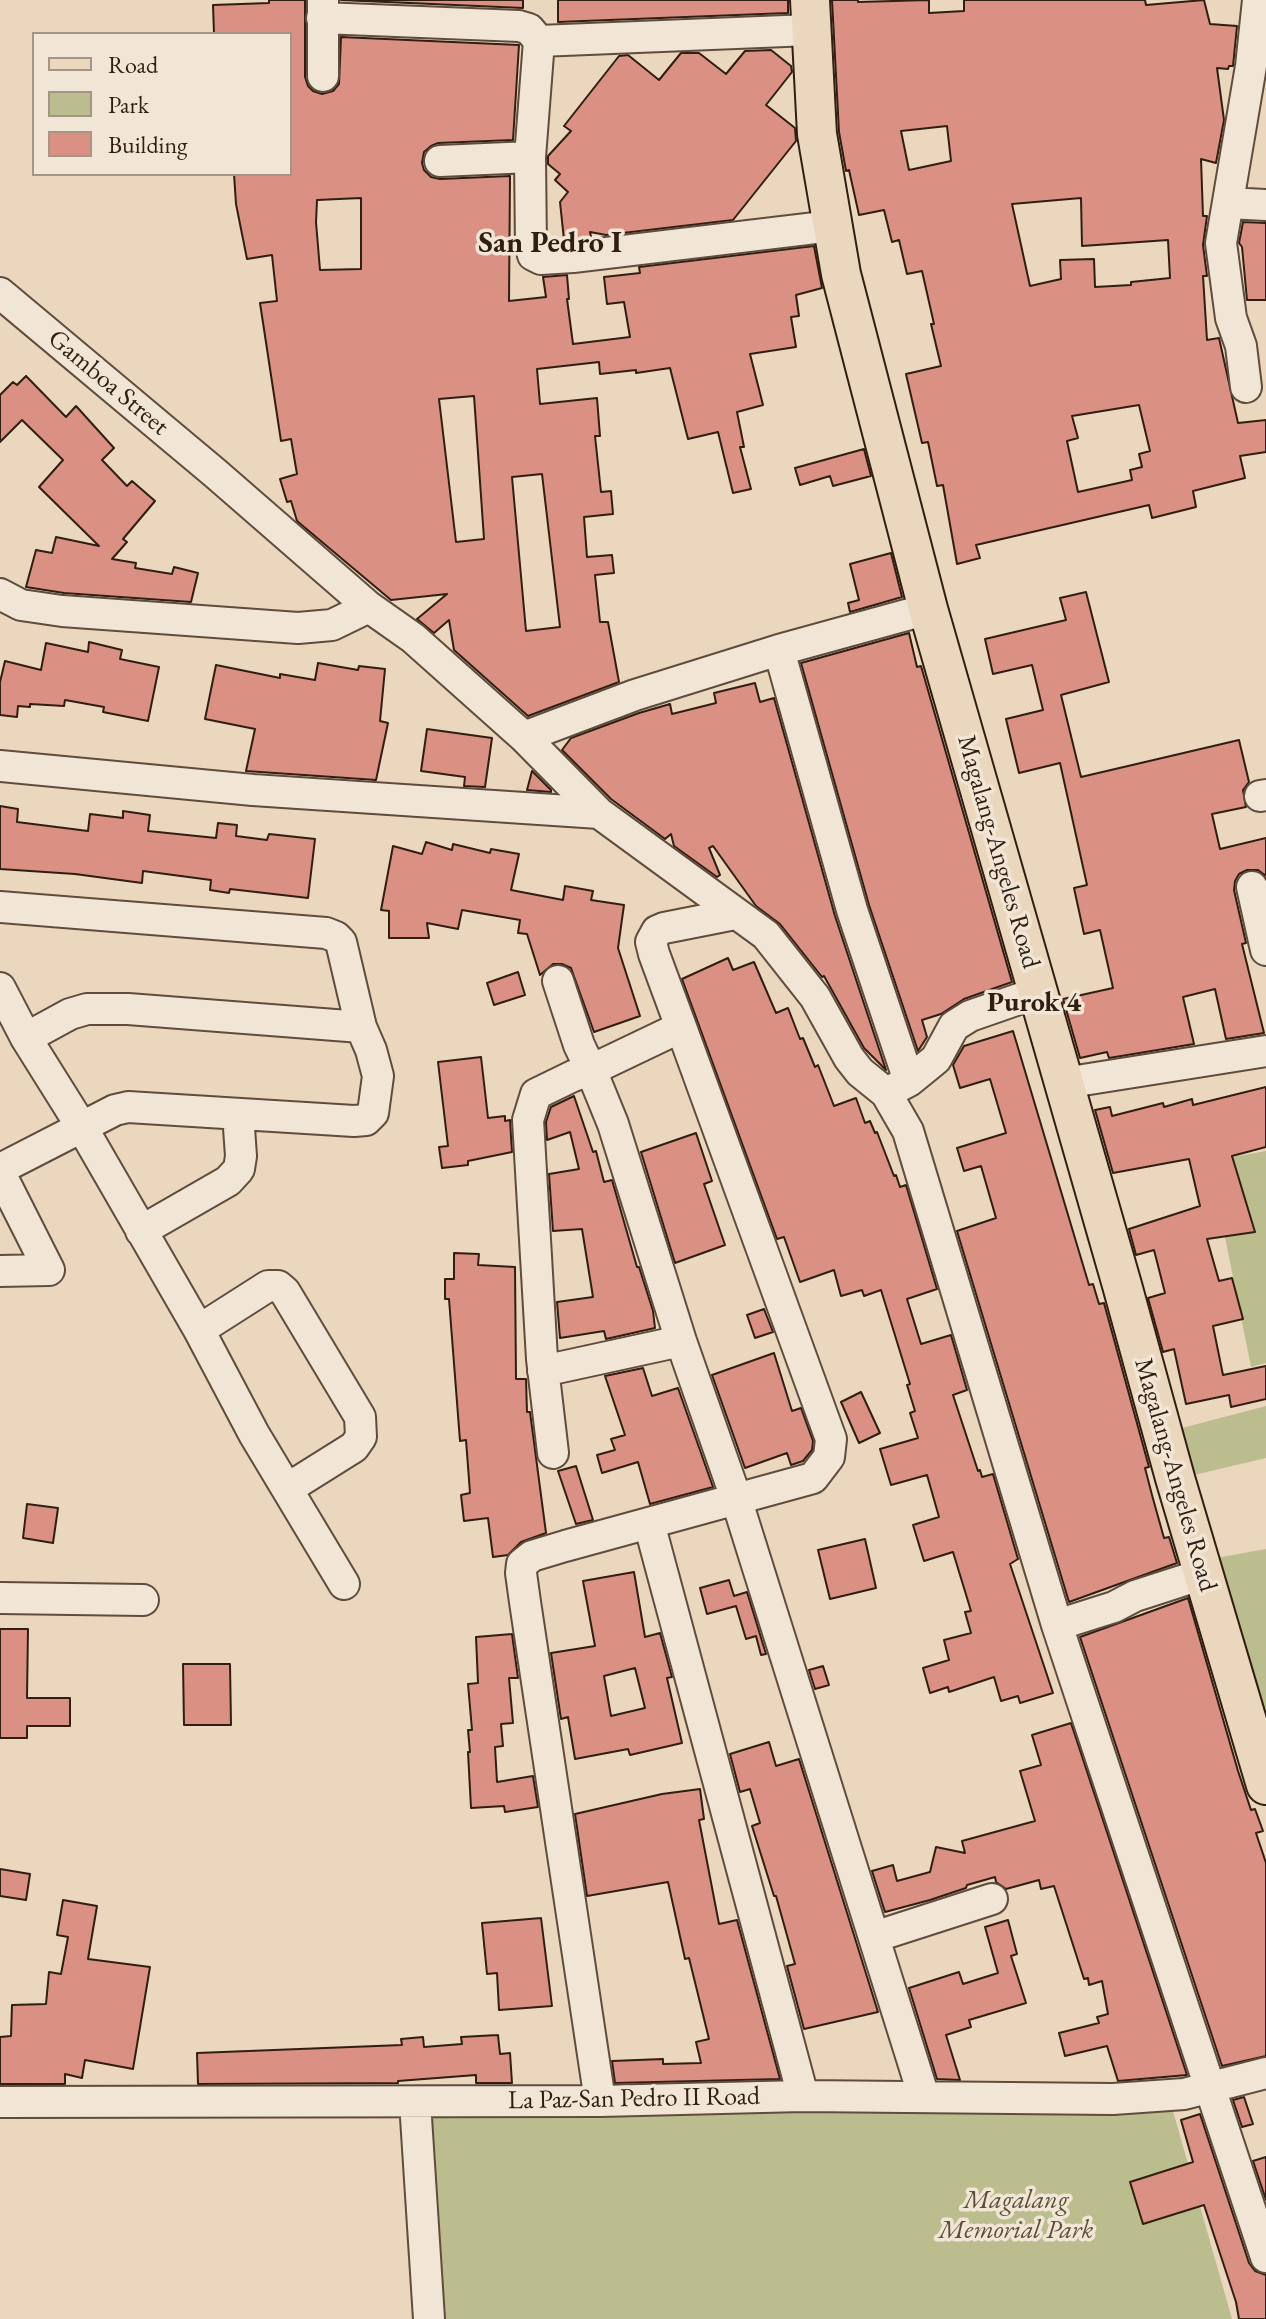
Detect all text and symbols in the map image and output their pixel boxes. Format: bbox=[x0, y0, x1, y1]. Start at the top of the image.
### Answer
legend bbox=[32, 32, 292, 176]
text: Road bbox=[108, 49, 158, 80]
text: Park bbox=[108, 89, 149, 120]
text: Building bbox=[108, 129, 188, 160]
district label: San Pedro I bbox=[478, 226, 622, 262]
street label: Gamboa Street bbox=[41, 323, 175, 443]
street label: Magalang-Angeles Road bbox=[950, 732, 1046, 972]
district label: Purok 4 bbox=[987, 986, 1081, 1020]
street label: Magalang-Angeles Road bbox=[1127, 1355, 1223, 1595]
street label: La Paz-San Pedro II Road bbox=[508, 2081, 760, 2117]
park label: Magalang Memorial Park bbox=[939, 2185, 1093, 2246]

